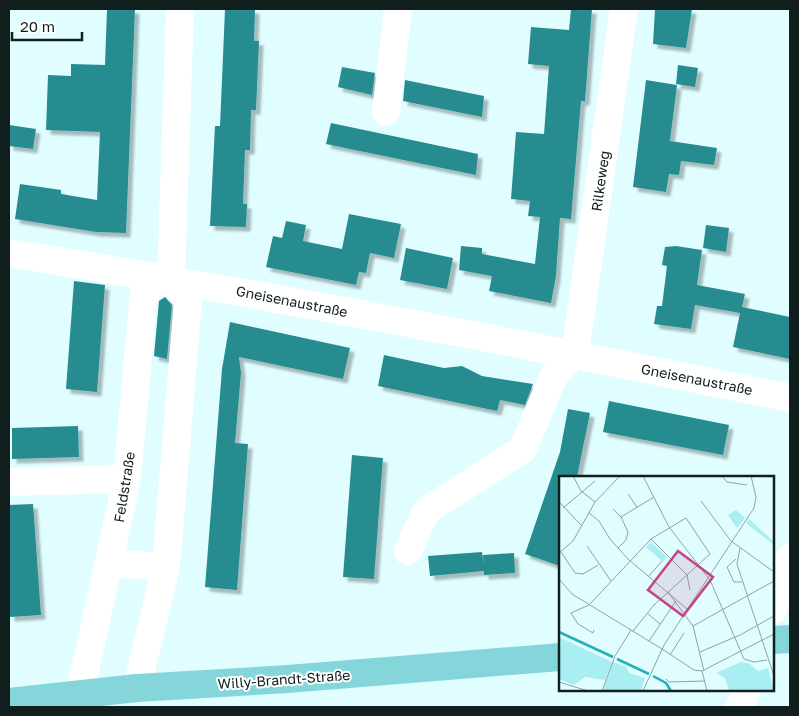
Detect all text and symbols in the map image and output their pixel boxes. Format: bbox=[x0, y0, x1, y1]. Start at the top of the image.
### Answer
scale bar bbox=[12, 10, 82, 42]
text: 20 m bbox=[20, 17, 55, 35]
street label: Rilkeweg bbox=[587, 149, 613, 213]
street label: Gneisenaustraße bbox=[235, 282, 349, 320]
street label: Gneisenaustraße bbox=[640, 360, 754, 398]
street label: Feldstraße bbox=[110, 450, 138, 524]
inset map bbox=[559, 476, 774, 691]
street label: Willy-Brandt-Straße bbox=[217, 666, 351, 692]

